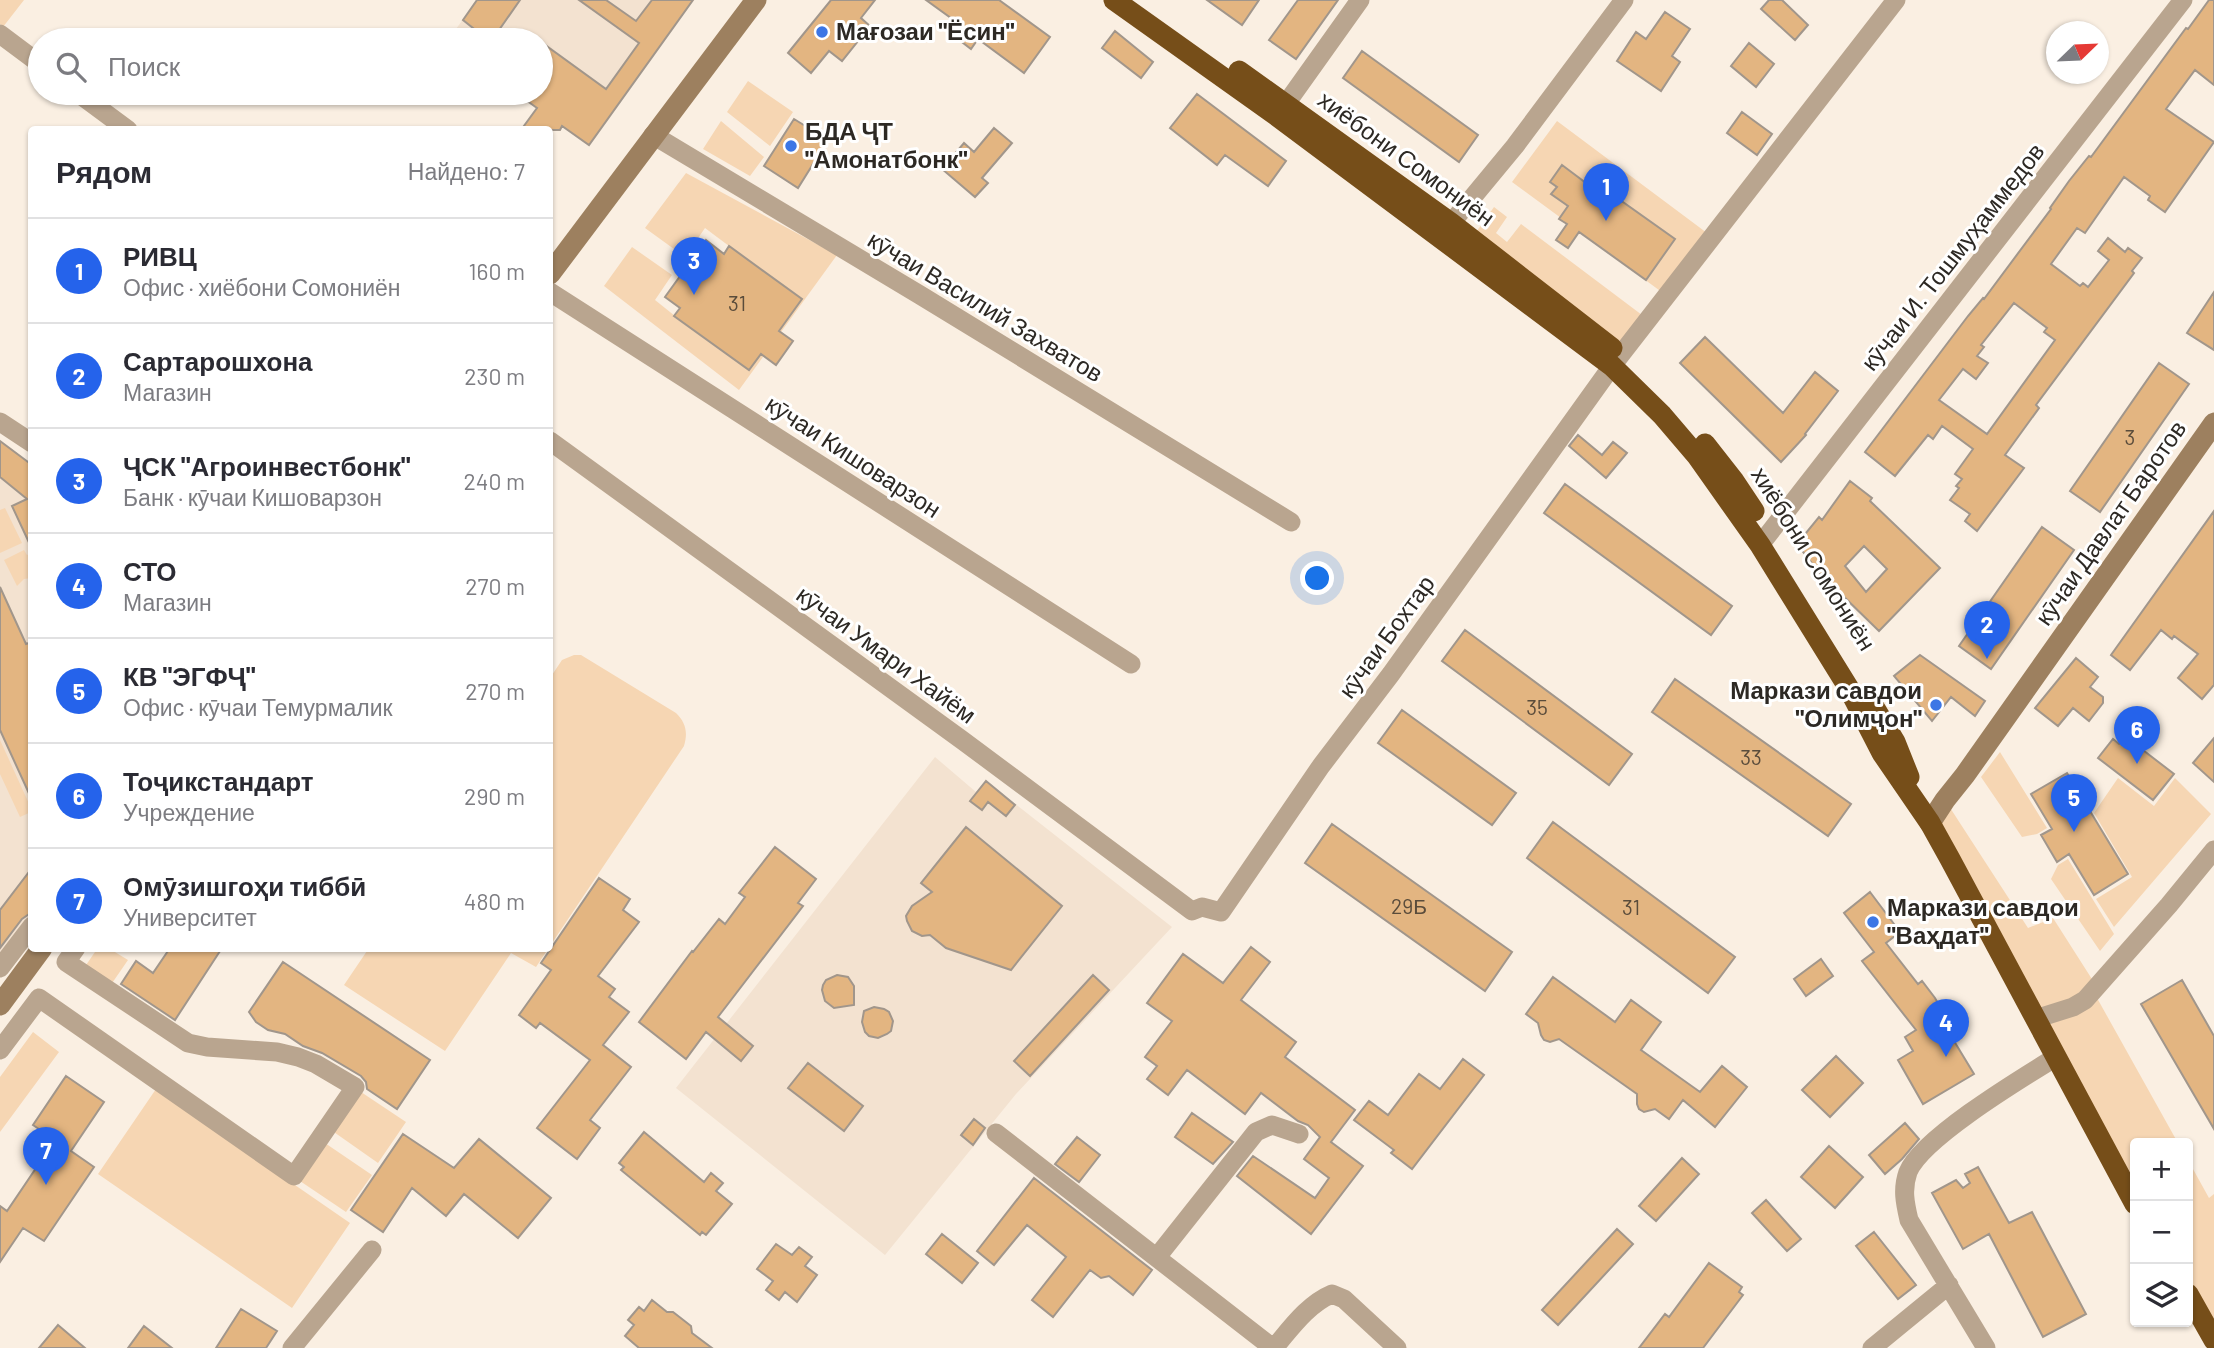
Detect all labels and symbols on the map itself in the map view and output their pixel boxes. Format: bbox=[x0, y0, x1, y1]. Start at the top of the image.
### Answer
place label: Мағозаи "Ёсин" bbox=[836, 16, 1015, 45]
north arrow bbox=[2046, 21, 2109, 84]
marker: Мағозаи "Ёсин" bbox=[814, 24, 830, 40]
street label: хиёбони Сомониён bbox=[1313, 84, 1501, 232]
place label: БДА ҶТ "Амонатбонк" bbox=[805, 116, 968, 173]
street label: кӯчаи И. Тошмуҳаммедов bbox=[1854, 137, 2050, 376]
marker: БДА ҶТ "Амонатбонк" bbox=[783, 138, 799, 154]
pin: 1 bbox=[1583, 163, 1629, 221]
street label: кӯчаи Василий Захватов bbox=[863, 224, 1108, 387]
pin: 3 bbox=[671, 237, 717, 295]
house number: 31 bbox=[728, 290, 746, 315]
street label: кӯчаи Кишоварзон bbox=[761, 388, 947, 523]
street label: кӯчаи Давлат Баротов bbox=[2028, 414, 2191, 630]
house number: 3 bbox=[2125, 424, 2135, 449]
street label: хиёбони Сомониён bbox=[1746, 461, 1883, 655]
your location bbox=[1300, 561, 1334, 595]
street label: кӯчаи Бохтар bbox=[1332, 569, 1440, 703]
street label: кӯчаи Умари Хайём bbox=[791, 579, 982, 729]
pin: 2 bbox=[1964, 601, 2010, 659]
place label: Маркази савдои "Олимҷон" bbox=[1730, 675, 1922, 732]
house number: 35 bbox=[1526, 694, 1548, 719]
marker: Маркази савдои "Олимҷон" bbox=[1928, 697, 1944, 713]
pin: 6 bbox=[2114, 706, 2160, 764]
house number: 33 bbox=[1740, 744, 1762, 769]
pin: 5 bbox=[2051, 774, 2097, 832]
place label: Маркази савдои "Ваҳдат" bbox=[1887, 892, 2079, 949]
house number: 29Б bbox=[1391, 893, 1427, 918]
house number: 31 bbox=[1622, 894, 1640, 919]
marker: Маркази савдои "Ваҳдат" bbox=[1865, 914, 1881, 930]
pin: 4 bbox=[1923, 999, 1969, 1057]
pin: 7 bbox=[23, 1127, 69, 1185]

